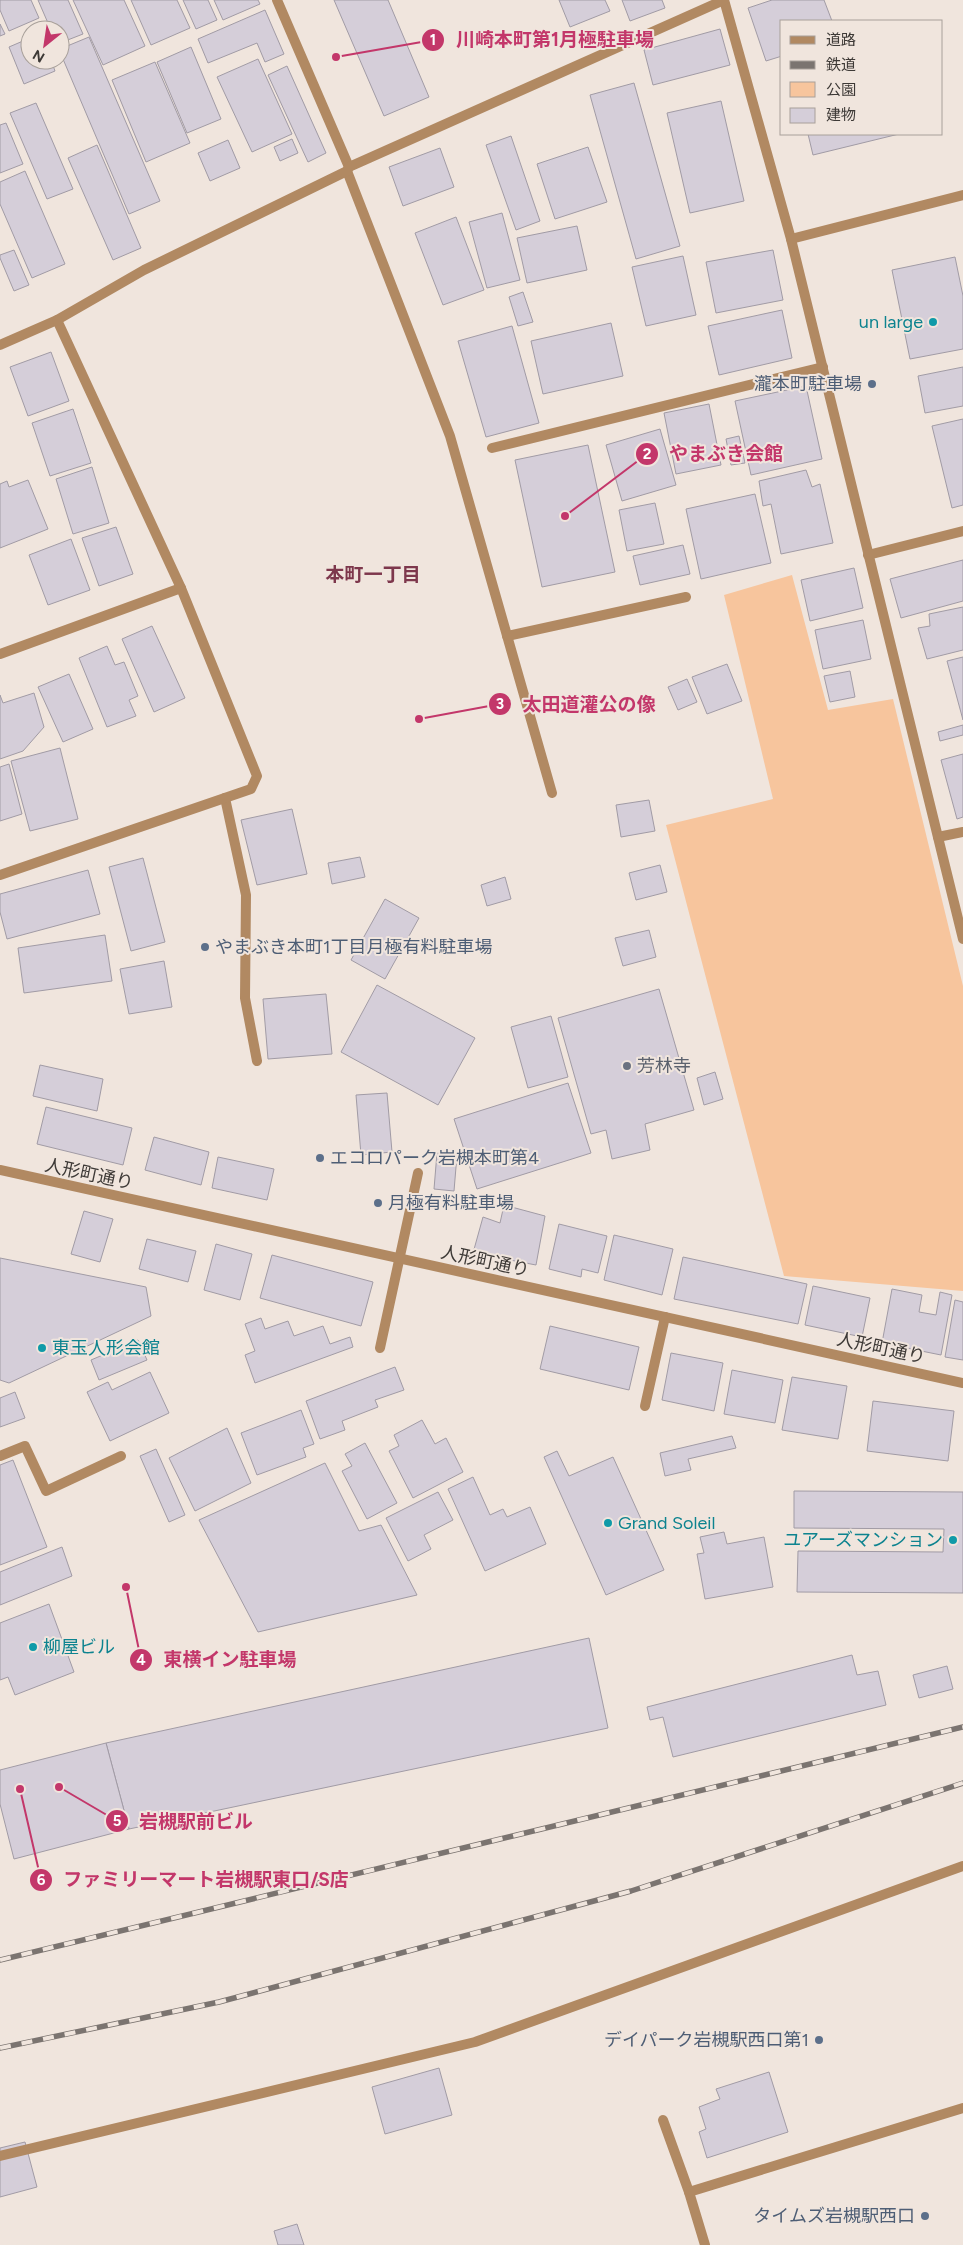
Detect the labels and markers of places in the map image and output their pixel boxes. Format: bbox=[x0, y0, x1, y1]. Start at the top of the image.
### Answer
callout: 川崎本町第1月極駐車場 bbox=[420, 23, 664, 57]
place label: un large bbox=[859, 311, 923, 333]
marker: un large bbox=[927, 316, 939, 328]
place label: 瀧本町駐車場 bbox=[754, 373, 862, 395]
marker: 瀧本町駐車場 bbox=[866, 378, 878, 390]
callout: やまぶき会館 bbox=[634, 437, 793, 471]
callout: 太田道灌公の像 bbox=[488, 687, 666, 721]
place label: やまぶき本町1丁目月極有料駐車場 bbox=[215, 936, 492, 958]
marker: やまぶき本町1丁目月極有料駐車場 bbox=[199, 941, 211, 953]
place label: 芳林寺 bbox=[637, 1055, 691, 1077]
marker: 芳林寺 bbox=[621, 1060, 633, 1072]
place label: エコロパーク岩槻本町第4 bbox=[330, 1147, 539, 1169]
marker: エコロパーク岩槻本町第4 bbox=[314, 1152, 326, 1164]
place label: 月極有料駐車場 bbox=[388, 1192, 514, 1214]
marker: 月極有料駐車場 bbox=[372, 1197, 384, 1209]
place label: 東玉人形会館 bbox=[52, 1337, 160, 1359]
marker: 東玉人形会館 bbox=[36, 1342, 48, 1354]
place label: Grand Soleil bbox=[618, 1512, 715, 1534]
marker: Grand Soleil bbox=[602, 1517, 614, 1529]
place label: ユアーズマンション bbox=[783, 1529, 943, 1551]
marker: ユアーズマンション bbox=[947, 1534, 959, 1546]
place label: 柳屋ビル bbox=[43, 1636, 115, 1658]
marker: 柳屋ビル bbox=[27, 1641, 39, 1653]
callout: 東横イン駐車場 bbox=[129, 1643, 307, 1677]
callout: 岩槻駅前ビル bbox=[104, 1804, 263, 1838]
callout: ファミリーマート岩槻駅東口/S店 bbox=[28, 1863, 359, 1897]
place label: デイパーク岩槻駅西口第1 bbox=[604, 2029, 809, 2051]
marker: デイパーク岩槻駅西口第1 bbox=[813, 2034, 825, 2046]
place label: タイムズ岩槻駅西口 bbox=[753, 2205, 915, 2227]
marker: タイムズ岩槻駅西口 bbox=[919, 2210, 931, 2222]

